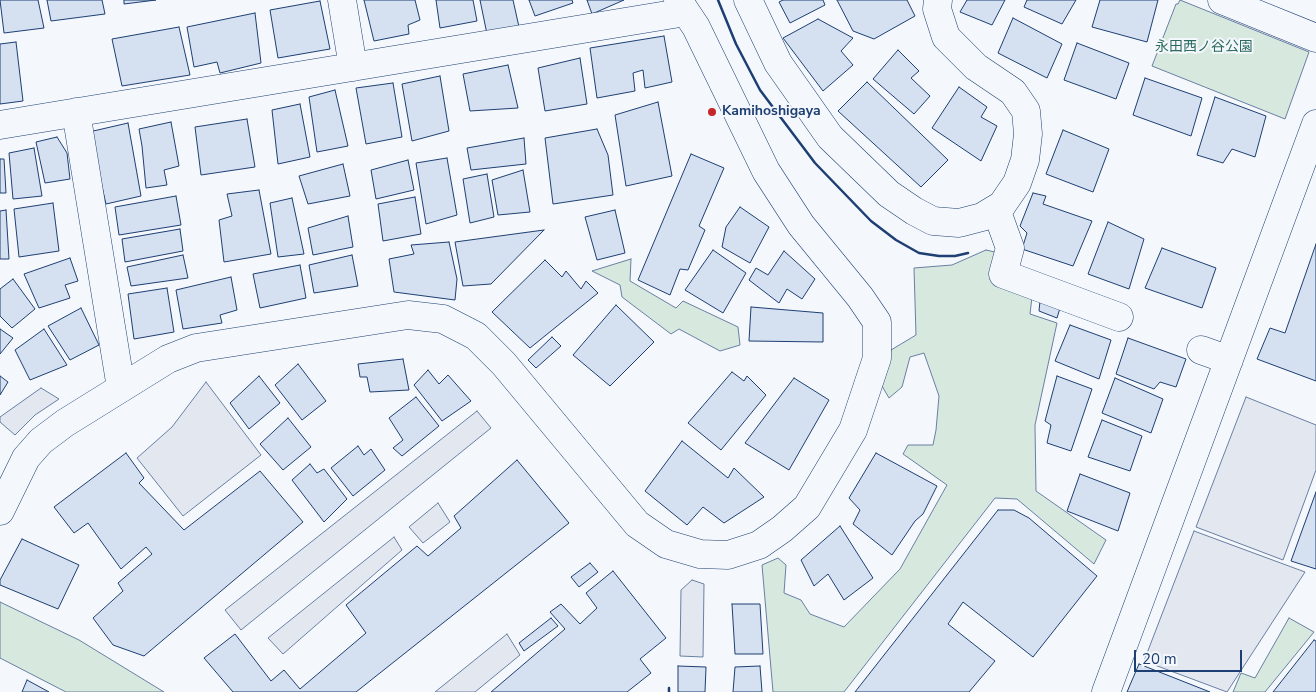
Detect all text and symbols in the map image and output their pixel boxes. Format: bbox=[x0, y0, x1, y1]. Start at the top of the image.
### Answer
park label: 永田西ノ谷公園 bbox=[1155, 40, 1253, 56]
place label: Kamihoshigaya bbox=[722, 104, 821, 120]
marker: Kamihoshigaya bbox=[706, 106, 718, 118]
scale bar bbox=[1136, 640, 1244, 672]
text: 20 m bbox=[1142, 649, 1177, 669]

